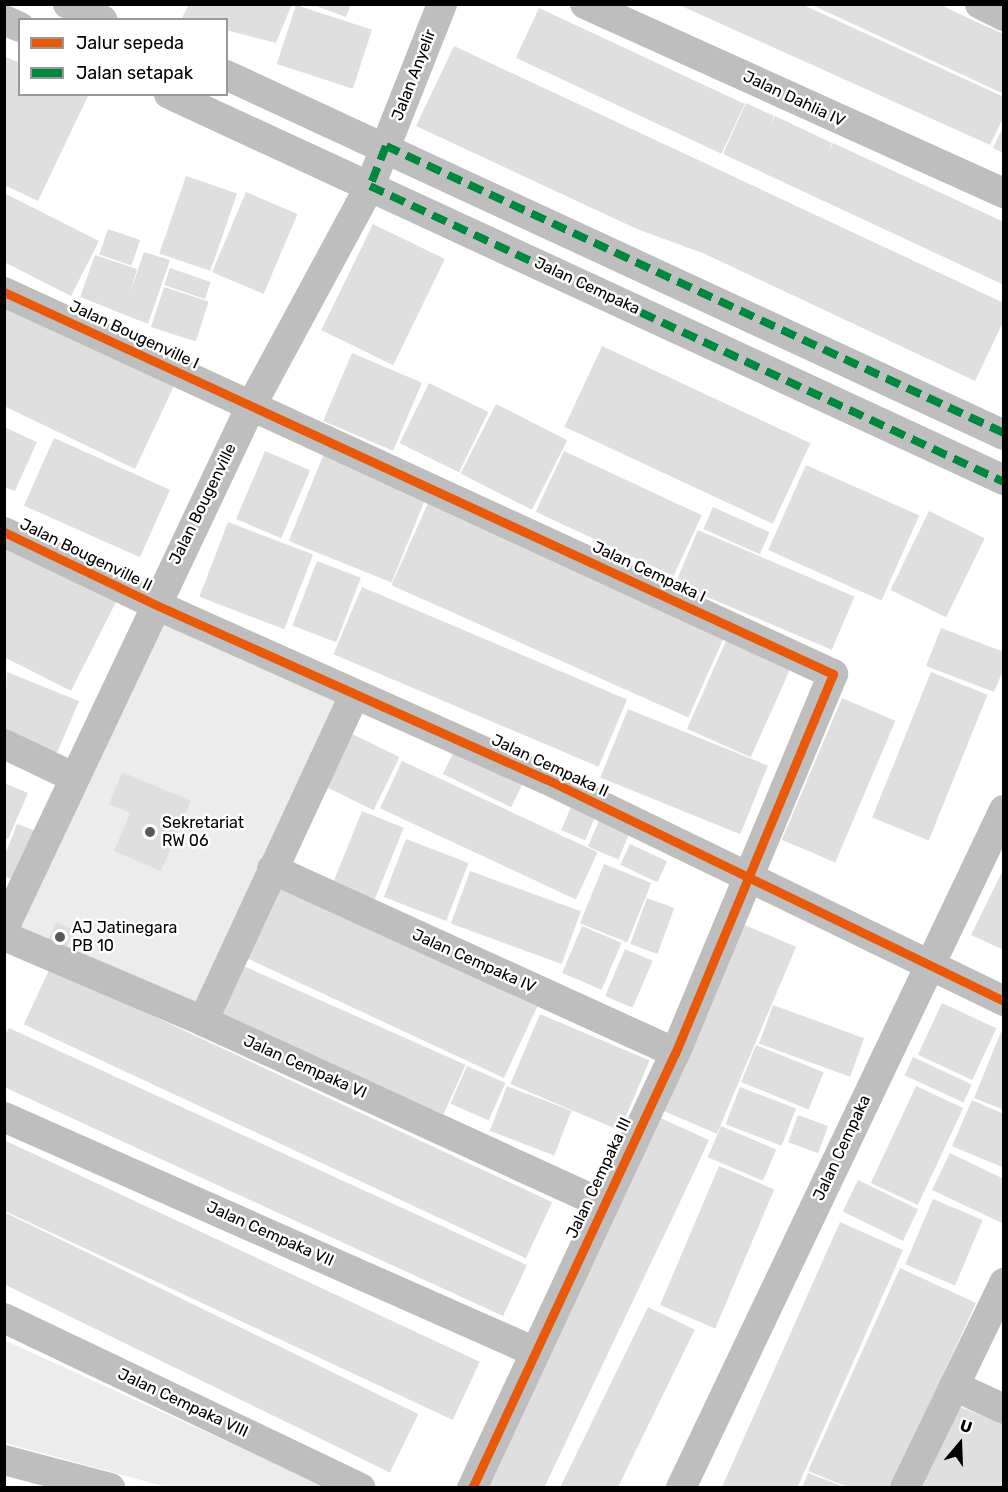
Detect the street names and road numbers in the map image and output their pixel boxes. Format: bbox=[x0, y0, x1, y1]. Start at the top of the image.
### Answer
street label: Jalan Anyelir bbox=[388, 26, 440, 124]
street label: Jalan Dahlia IV bbox=[740, 67, 848, 131]
street label: Jalan Cempaka bbox=[531, 253, 643, 319]
street label: Jalan Bougenville I bbox=[66, 297, 202, 373]
street label: Jalan Bougenville bbox=[165, 440, 241, 568]
street label: Jalan Bougenville II bbox=[17, 515, 155, 595]
street label: Jalan Cempaka I bbox=[589, 537, 709, 607]
street label: Jalan Cempaka II bbox=[488, 730, 612, 802]
street label: Jalan Cempaka IV bbox=[409, 925, 539, 997]
street label: Jalan Cempaka VI bbox=[240, 1031, 370, 1103]
street label: Jalan Cempaka bbox=[809, 1092, 875, 1204]
street label: Jalan Cempaka III bbox=[563, 1114, 635, 1242]
street label: Jalan Cempaka VII bbox=[203, 1197, 337, 1271]
street label: Jalan Cempaka VIII bbox=[115, 1364, 251, 1442]

